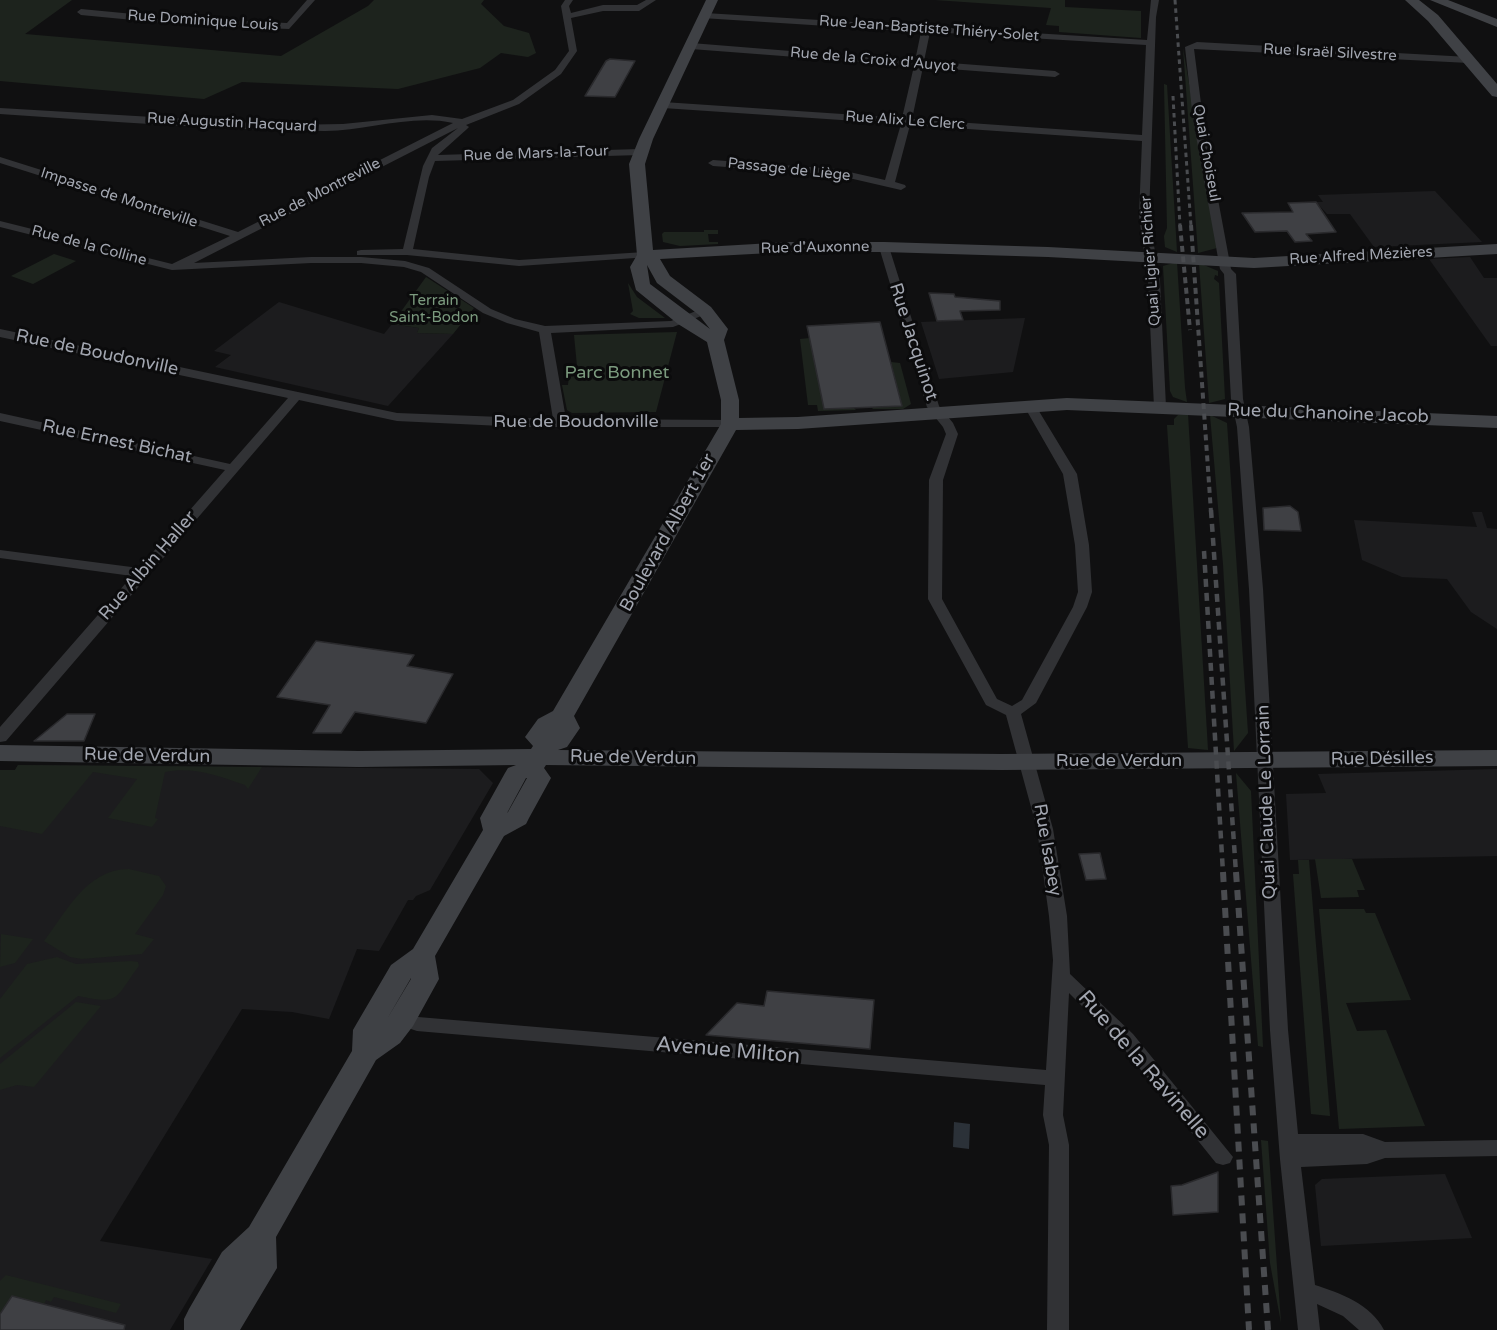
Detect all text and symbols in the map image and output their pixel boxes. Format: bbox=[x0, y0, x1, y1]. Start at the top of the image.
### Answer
street label: Rue Dominique Louis bbox=[127, 7, 279, 35]
street label: Rue Jean-Baptiste Thiéry-Solet bbox=[818, 12, 1040, 46]
street label: Rue Israël Silvestre bbox=[1263, 41, 1397, 65]
street label: Rue de la Croix d'Auyot bbox=[789, 44, 957, 76]
street label: Quai Choiseul bbox=[1189, 103, 1223, 203]
street label: Rue Alix Le Clerc bbox=[845, 108, 965, 134]
street label: Rue Augustin Hacquard bbox=[147, 110, 317, 136]
street label: Rue de Mars-la-Tour bbox=[463, 142, 609, 166]
street label: Rue de Montreville bbox=[256, 155, 384, 231]
street label: Passage de Liège bbox=[727, 155, 851, 185]
street label: Impasse de Montreville bbox=[38, 164, 200, 232]
street label: Quai Ligier Richier bbox=[1137, 195, 1165, 327]
street label: Rue de la Colline bbox=[30, 222, 148, 270]
street label: Rue d'Auxonne bbox=[760, 238, 870, 258]
street label: Rue Alfred Mézières bbox=[1289, 243, 1433, 269]
street label: Rue Jacquinot bbox=[884, 281, 942, 403]
park label: Terrain Saint-Bodon bbox=[389, 292, 479, 327]
street label: Rue de Boudonville bbox=[14, 325, 180, 381]
park label: Parc Bonnet bbox=[565, 362, 669, 384]
street label: Rue du Chanoine Jacob bbox=[1227, 400, 1429, 428]
street label: Rue de Boudonville bbox=[493, 411, 659, 433]
street label: Rue Ernest Bichat bbox=[40, 416, 194, 468]
street label: Boulevard Albert 1er bbox=[616, 450, 720, 616]
street label: Rue Albin Haller bbox=[95, 507, 201, 625]
street label: Quai Claude Le Lorrain bbox=[1253, 704, 1281, 900]
street label: Rue de Verdun bbox=[84, 744, 210, 768]
street label: Rue de Verdun bbox=[570, 746, 696, 770]
street label: Rue Désilles bbox=[1330, 747, 1434, 771]
street label: Rue de Verdun bbox=[1056, 750, 1182, 772]
street label: Rue Isabey bbox=[1028, 802, 1066, 898]
street label: Rue de la Ravinelle bbox=[1072, 986, 1214, 1144]
street label: Avenue Milton bbox=[655, 1032, 801, 1070]

